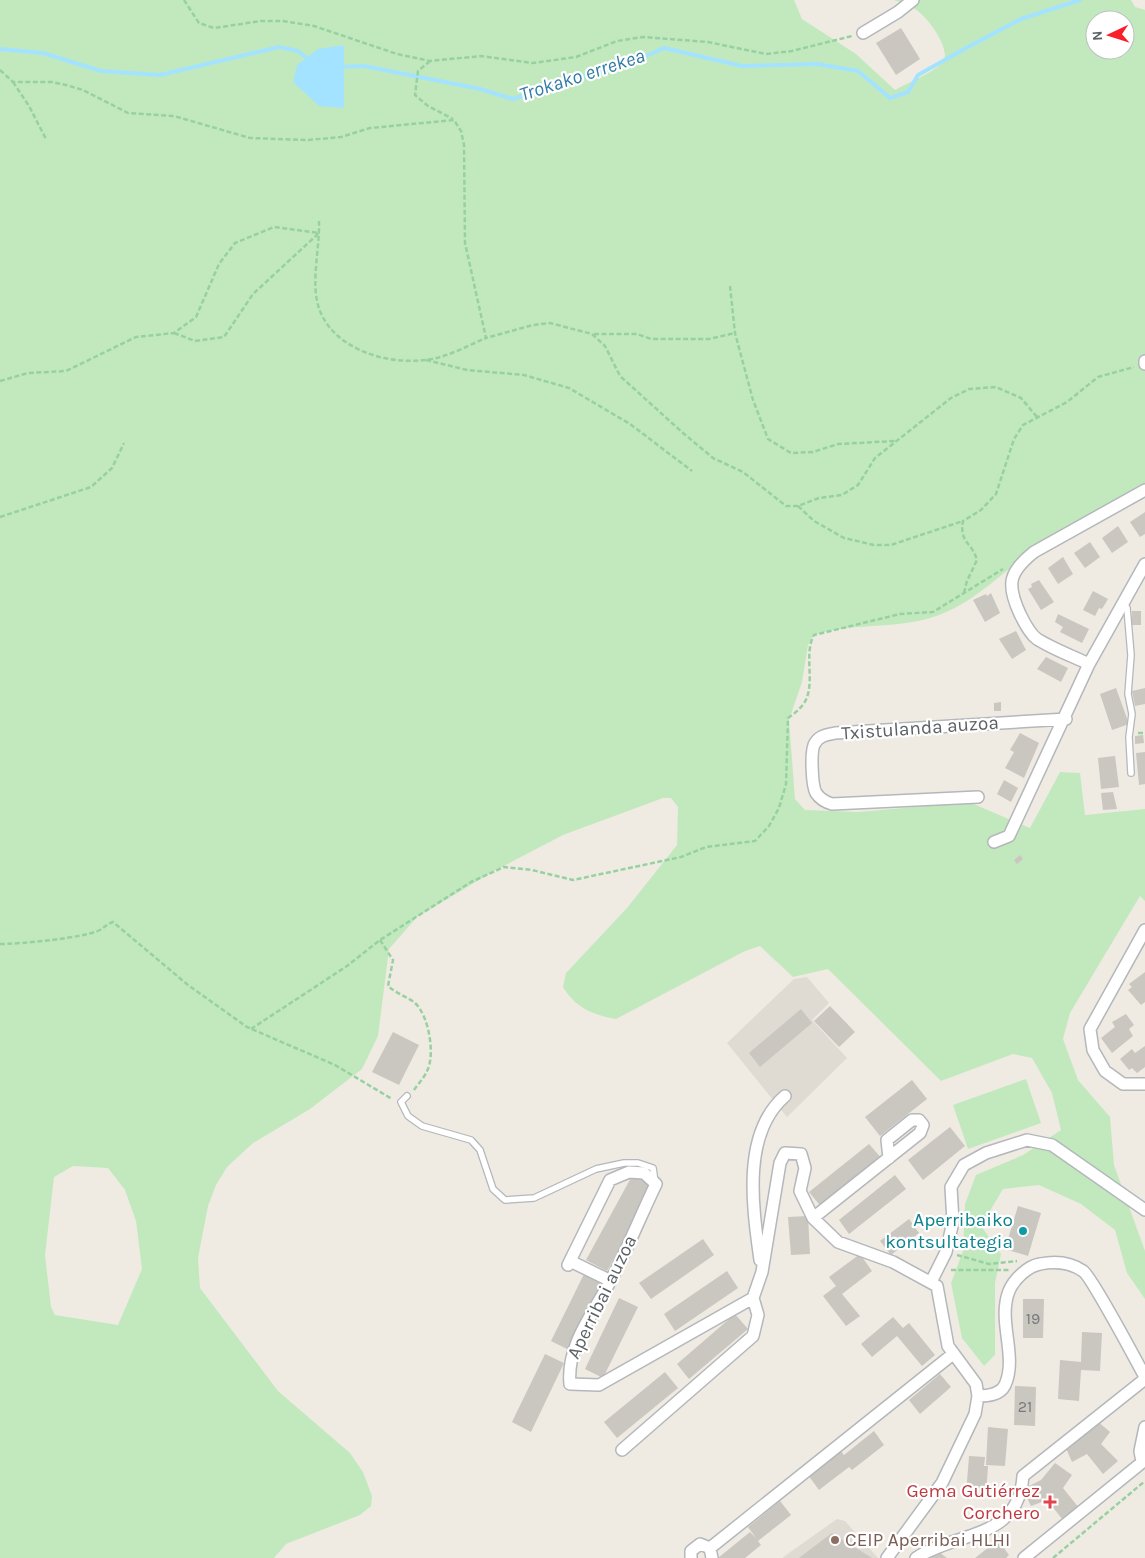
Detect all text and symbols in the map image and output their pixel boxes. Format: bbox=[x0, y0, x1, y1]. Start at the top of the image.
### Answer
north arrow bbox=[1085, 10, 1135, 60]
text: N bbox=[1089, 30, 1106, 41]
water label: Trokako errekea bbox=[516, 44, 648, 106]
street label: Txistulanda auzoa bbox=[841, 712, 999, 744]
place label: Aperribaiko kontsultategia bbox=[885, 1209, 1013, 1253]
marker: Aperribaiko kontsultategia bbox=[1017, 1225, 1029, 1237]
street label: Aperribai auzoa bbox=[563, 1232, 641, 1362]
house number: 19 bbox=[1026, 1309, 1040, 1328]
house number: 21 bbox=[1018, 1397, 1032, 1416]
place label: Gema Gutiérrez Corchero bbox=[906, 1480, 1040, 1524]
marker: Gema Gutiérrez Corchero bbox=[1044, 1496, 1056, 1508]
place label: CEIP Aperribai HLHI bbox=[845, 1529, 1010, 1551]
marker: CEIP Aperribai HLHI bbox=[829, 1534, 841, 1546]

